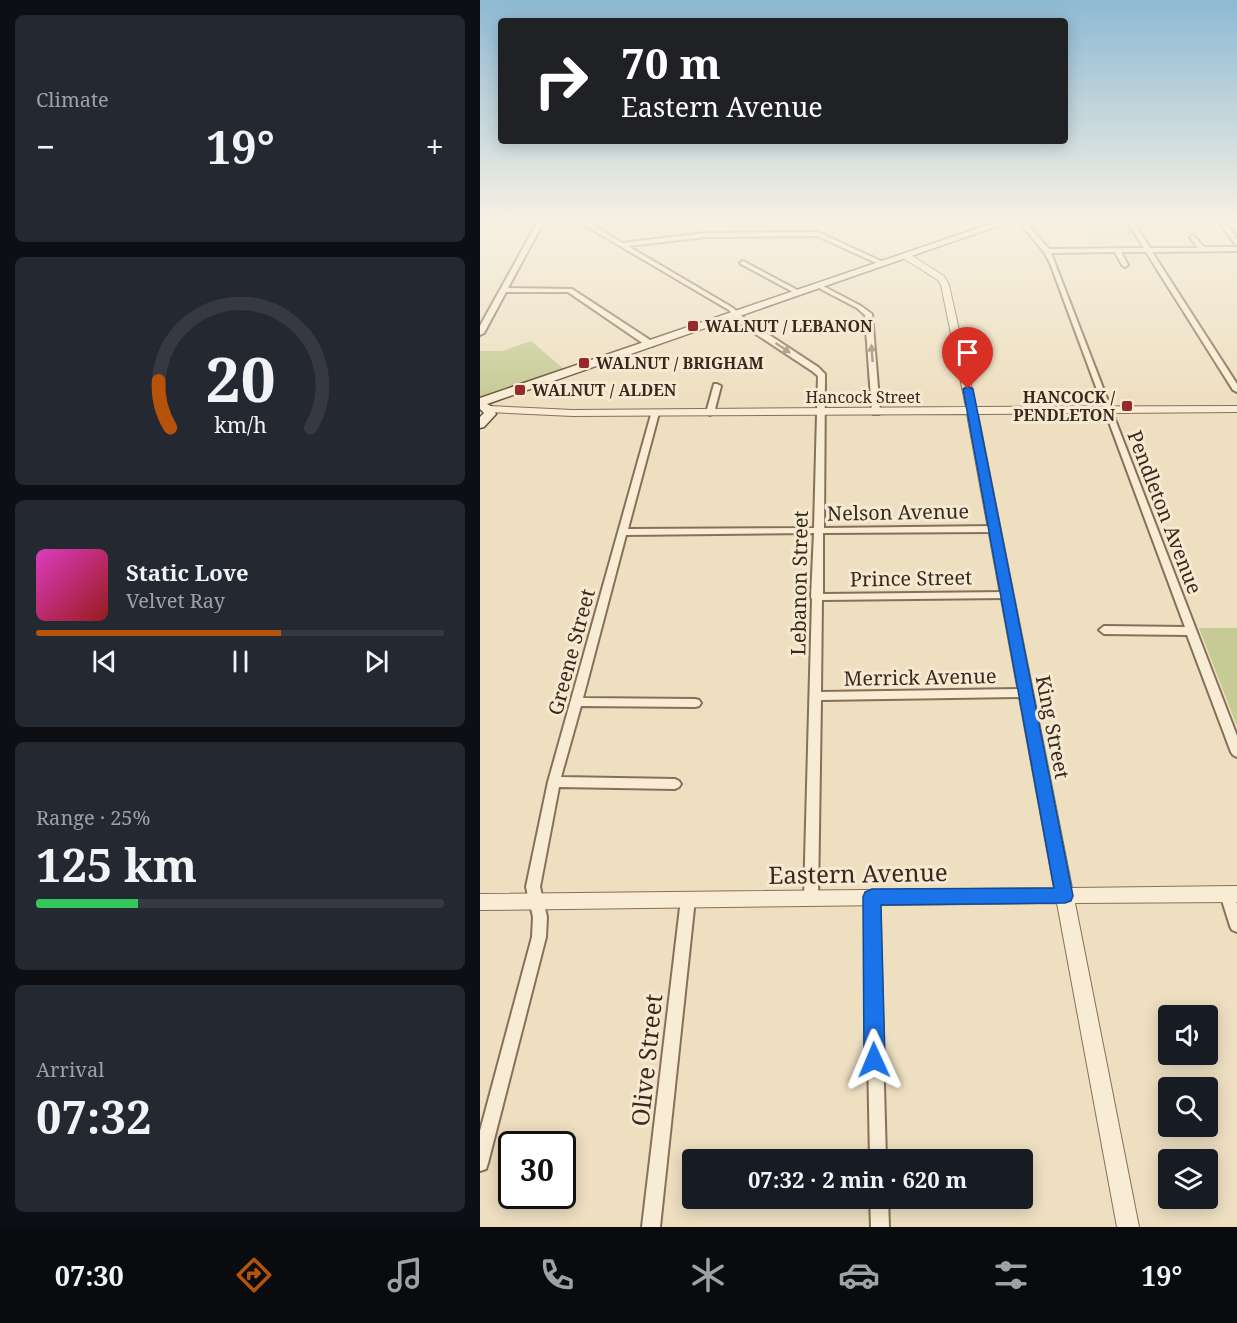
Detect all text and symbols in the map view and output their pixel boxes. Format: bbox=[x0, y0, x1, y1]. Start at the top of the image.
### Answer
text: 70 m bbox=[621, 34, 721, 91]
icon: right bbox=[522, 42, 600, 120]
text: Climate bbox=[36, 86, 109, 113]
text: Eastern Avenue bbox=[621, 88, 823, 125]
text: 19° bbox=[206, 116, 275, 177]
text: − bbox=[36, 124, 55, 169]
text: + bbox=[426, 124, 444, 169]
place label: WALNUT / LEBANON bbox=[705, 315, 873, 337]
marker: WALNUT / LEBANON bbox=[686, 319, 700, 333]
pin bbox=[942, 327, 993, 389]
text: 20 bbox=[205, 335, 275, 420]
icon: arrive bbox=[951, 336, 984, 369]
one-way arrow bbox=[775, 342, 791, 354]
one-way arrow bbox=[867, 344, 877, 363]
place label: WALNUT / BRIGHAM bbox=[596, 352, 764, 374]
marker: WALNUT / BRIGHAM bbox=[577, 356, 591, 370]
place label: WALNUT / ALDEN bbox=[532, 379, 677, 401]
marker: WALNUT / ALDEN bbox=[513, 383, 527, 397]
street label: Hancock Street bbox=[805, 386, 921, 408]
place label: HANCOCK / PENDLETON bbox=[1013, 386, 1115, 426]
marker: HANCOCK / PENDLETON bbox=[1120, 399, 1134, 413]
text: km/h bbox=[214, 411, 267, 440]
street label: Pendleton Avenue bbox=[1121, 426, 1209, 598]
street label: Nelson Avenue bbox=[827, 497, 969, 527]
street label: Lebanon Street bbox=[784, 510, 814, 656]
text: Static Love bbox=[126, 557, 249, 587]
street label: Prince Street bbox=[850, 563, 972, 593]
street label: Greene Street bbox=[541, 586, 601, 718]
text: Velvet Ray bbox=[126, 587, 225, 614]
icon: previous bbox=[88, 645, 121, 678]
icon: pause bbox=[224, 645, 257, 678]
icon: next bbox=[360, 645, 393, 678]
street label: Merrick Avenue bbox=[843, 662, 997, 692]
street label: King Street bbox=[1030, 673, 1076, 781]
text: Range · 25% bbox=[36, 804, 150, 831]
text: 125 km bbox=[36, 834, 197, 895]
street label: Eastern Avenue bbox=[768, 855, 948, 891]
street label: Olive Street bbox=[623, 992, 669, 1128]
map controls bbox=[1158, 1005, 1218, 1209]
button: sound bbox=[1158, 1005, 1218, 1065]
position arrow bbox=[842, 1028, 906, 1092]
text: Arrival bbox=[36, 1056, 104, 1083]
button: search bbox=[1158, 1077, 1218, 1137]
text: 07:32 bbox=[36, 1086, 151, 1147]
speed limit sign: 30 bbox=[498, 1131, 576, 1209]
button: layers bbox=[1158, 1149, 1218, 1209]
text: 07:32 · 2 min · 620 m bbox=[748, 1164, 967, 1194]
icon: directions bbox=[233, 1254, 275, 1296]
icon: music bbox=[384, 1254, 426, 1296]
icon: phone bbox=[536, 1254, 578, 1296]
icon: climate bbox=[687, 1254, 729, 1296]
icon: car bbox=[838, 1254, 880, 1296]
icon: filters bbox=[990, 1254, 1032, 1296]
text: 07:30 bbox=[55, 1257, 124, 1294]
text: 19° bbox=[1141, 1257, 1182, 1294]

